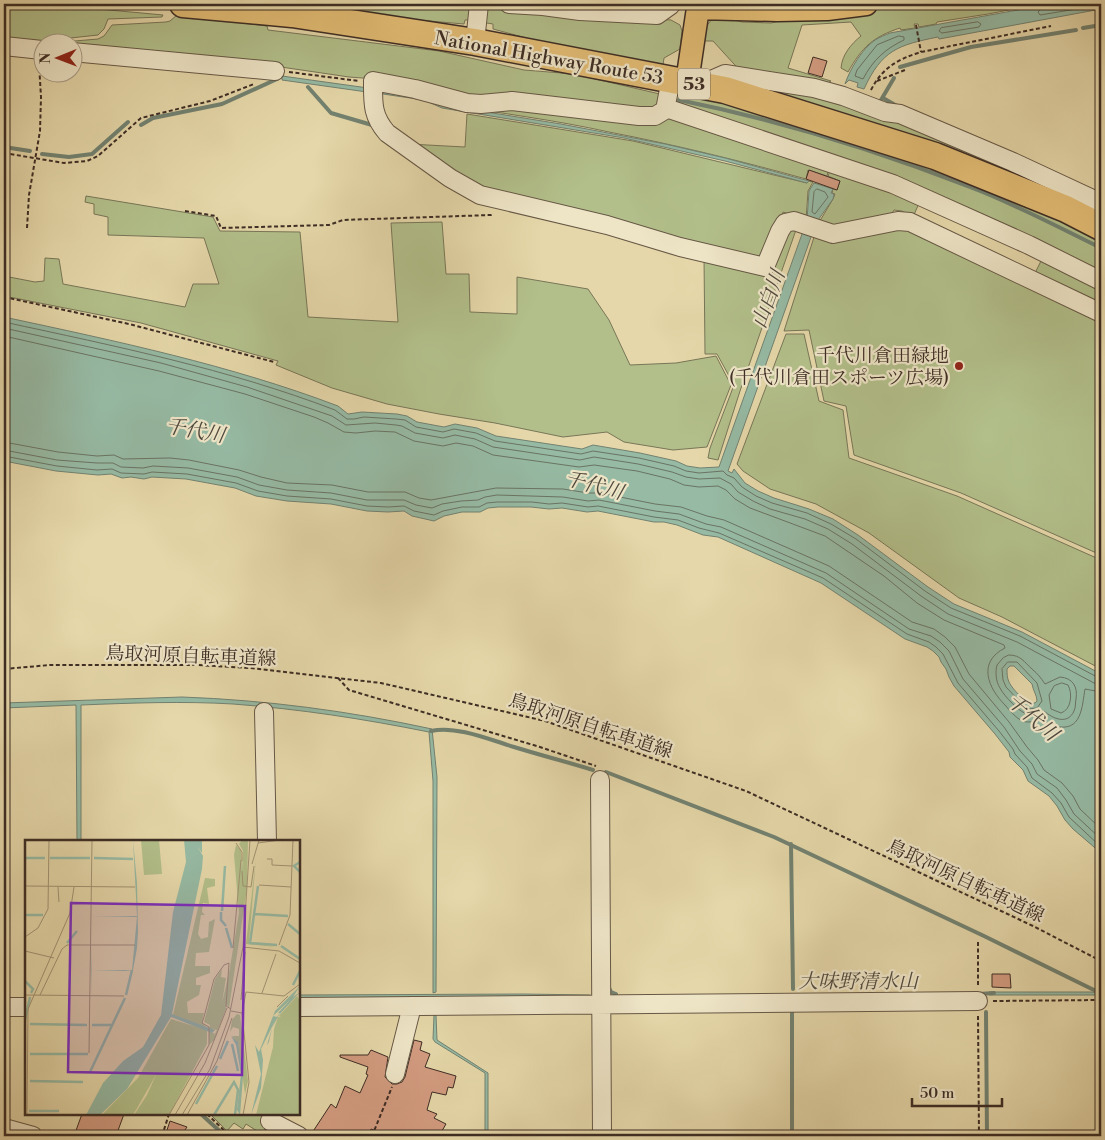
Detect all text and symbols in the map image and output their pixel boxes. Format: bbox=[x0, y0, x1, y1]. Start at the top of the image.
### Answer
street label: National Highway Route 53 bbox=[433, 26, 665, 90]
north arrow bbox=[32, 32, 82, 82]
text: N bbox=[37, 53, 55, 64]
road number: 53 bbox=[678, 68, 710, 100]
water label: 山白川 bbox=[747, 265, 792, 332]
place label: 千代川倉田緑地 (千代川倉田スポーツ広場) bbox=[729, 344, 949, 390]
marker: 千代川倉田緑地 (千代川倉田スポーツ広場) bbox=[953, 360, 965, 372]
water label: 千代川 bbox=[163, 414, 228, 449]
water label: 千代川 bbox=[561, 467, 628, 507]
street label: 鳥取河原自転車道線 bbox=[105, 641, 277, 671]
street label: 鳥取河原自転車道線 bbox=[506, 688, 676, 764]
water label: 千代川 bbox=[1001, 689, 1064, 749]
street label: 鳥取河原自転車道線 bbox=[883, 834, 1048, 928]
inset map bbox=[25, 840, 300, 1115]
water label: 大味野清水山 bbox=[798, 970, 920, 995]
scale bar bbox=[912, 1075, 1002, 1107]
text: 50 m bbox=[920, 1084, 954, 1103]

